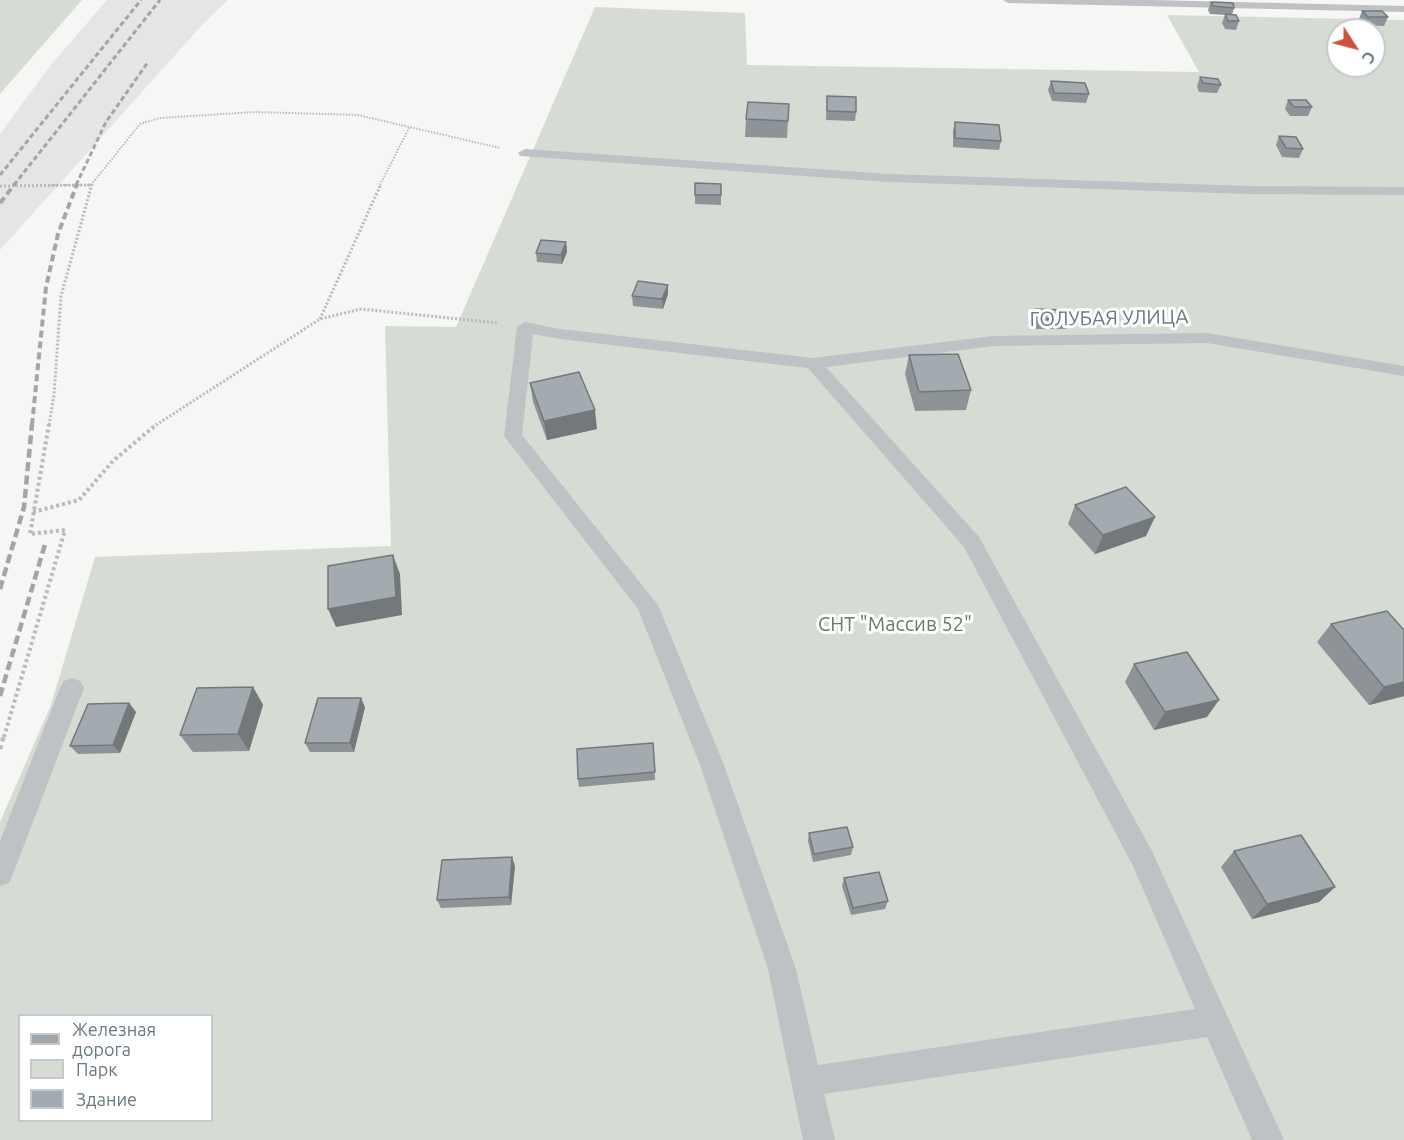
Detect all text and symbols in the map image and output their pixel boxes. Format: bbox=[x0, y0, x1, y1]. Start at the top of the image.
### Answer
north arrow bbox=[1326, 18, 1386, 78]
text: С bbox=[1359, 48, 1379, 67]
street label: ГОЛУБАЯ УЛИЦА bbox=[1030, 305, 1188, 331]
park label: СНТ "Массив 52" bbox=[818, 612, 972, 636]
legend bbox=[18, 1014, 213, 1122]
text: Железная дорога bbox=[72, 1019, 156, 1059]
text: Парк bbox=[76, 1059, 117, 1079]
text: Здание bbox=[76, 1089, 137, 1109]

